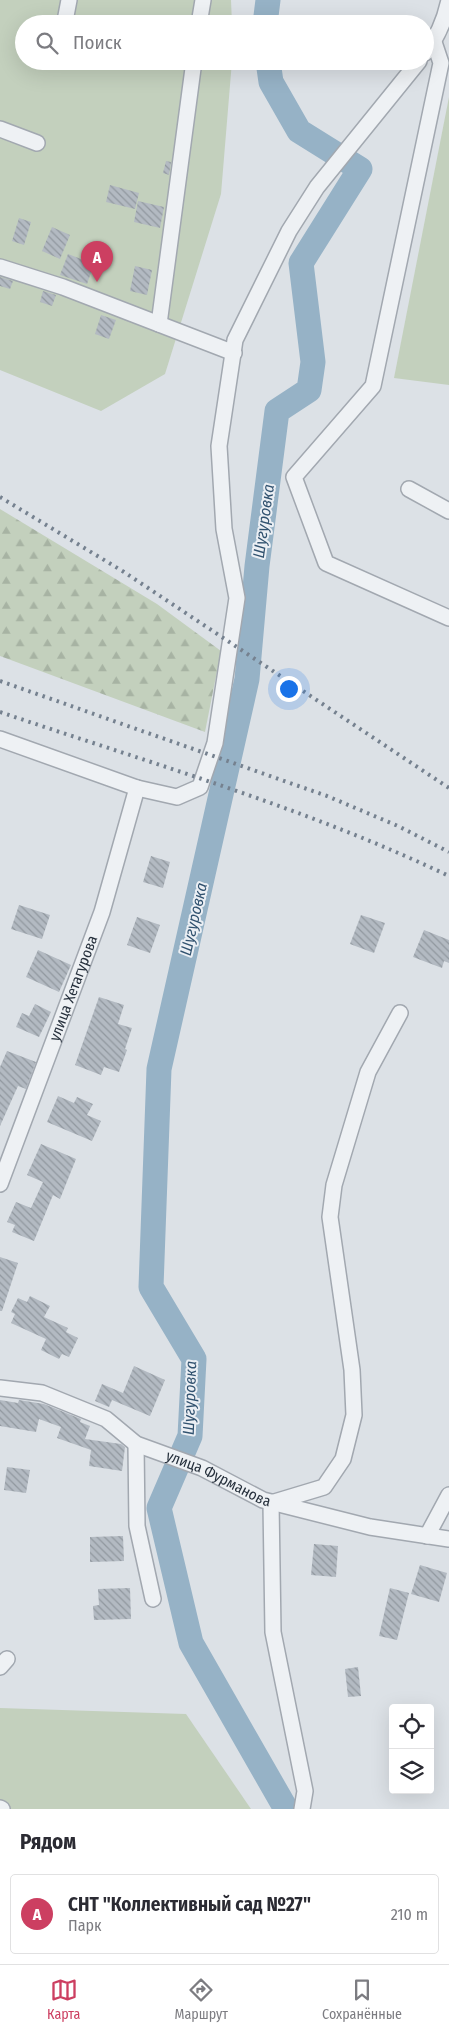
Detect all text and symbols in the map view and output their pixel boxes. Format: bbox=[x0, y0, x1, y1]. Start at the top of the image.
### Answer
search box bbox=[15, 15, 434, 70]
icon: search bbox=[33, 29, 61, 57]
text: Поиск bbox=[73, 31, 122, 54]
pin: A bbox=[81, 241, 113, 282]
water label: Шугуровка bbox=[249, 483, 278, 559]
your location bbox=[276, 676, 302, 702]
water label: Шугуровка bbox=[176, 881, 211, 957]
street label: улица Хетагурова bbox=[45, 933, 101, 1044]
water label: Шугуровка bbox=[179, 1361, 200, 1435]
street label: улица Фурманова bbox=[164, 1447, 272, 1511]
map controls bbox=[389, 1704, 434, 1794]
button: locate bbox=[389, 1704, 434, 1749]
button: layers bbox=[389, 1749, 434, 1794]
text: Рядом bbox=[20, 1829, 76, 1855]
text: СНТ "Коллективный сад №27" bbox=[68, 1893, 311, 1916]
text: A bbox=[33, 1905, 41, 1924]
text: 210 m bbox=[391, 1905, 428, 1924]
text: Парк bbox=[68, 1916, 102, 1935]
tab: Карта bbox=[47, 1976, 80, 2023]
tab: Маршрут bbox=[174, 1976, 228, 2023]
tab: Сохранённые bbox=[322, 1976, 402, 2023]

